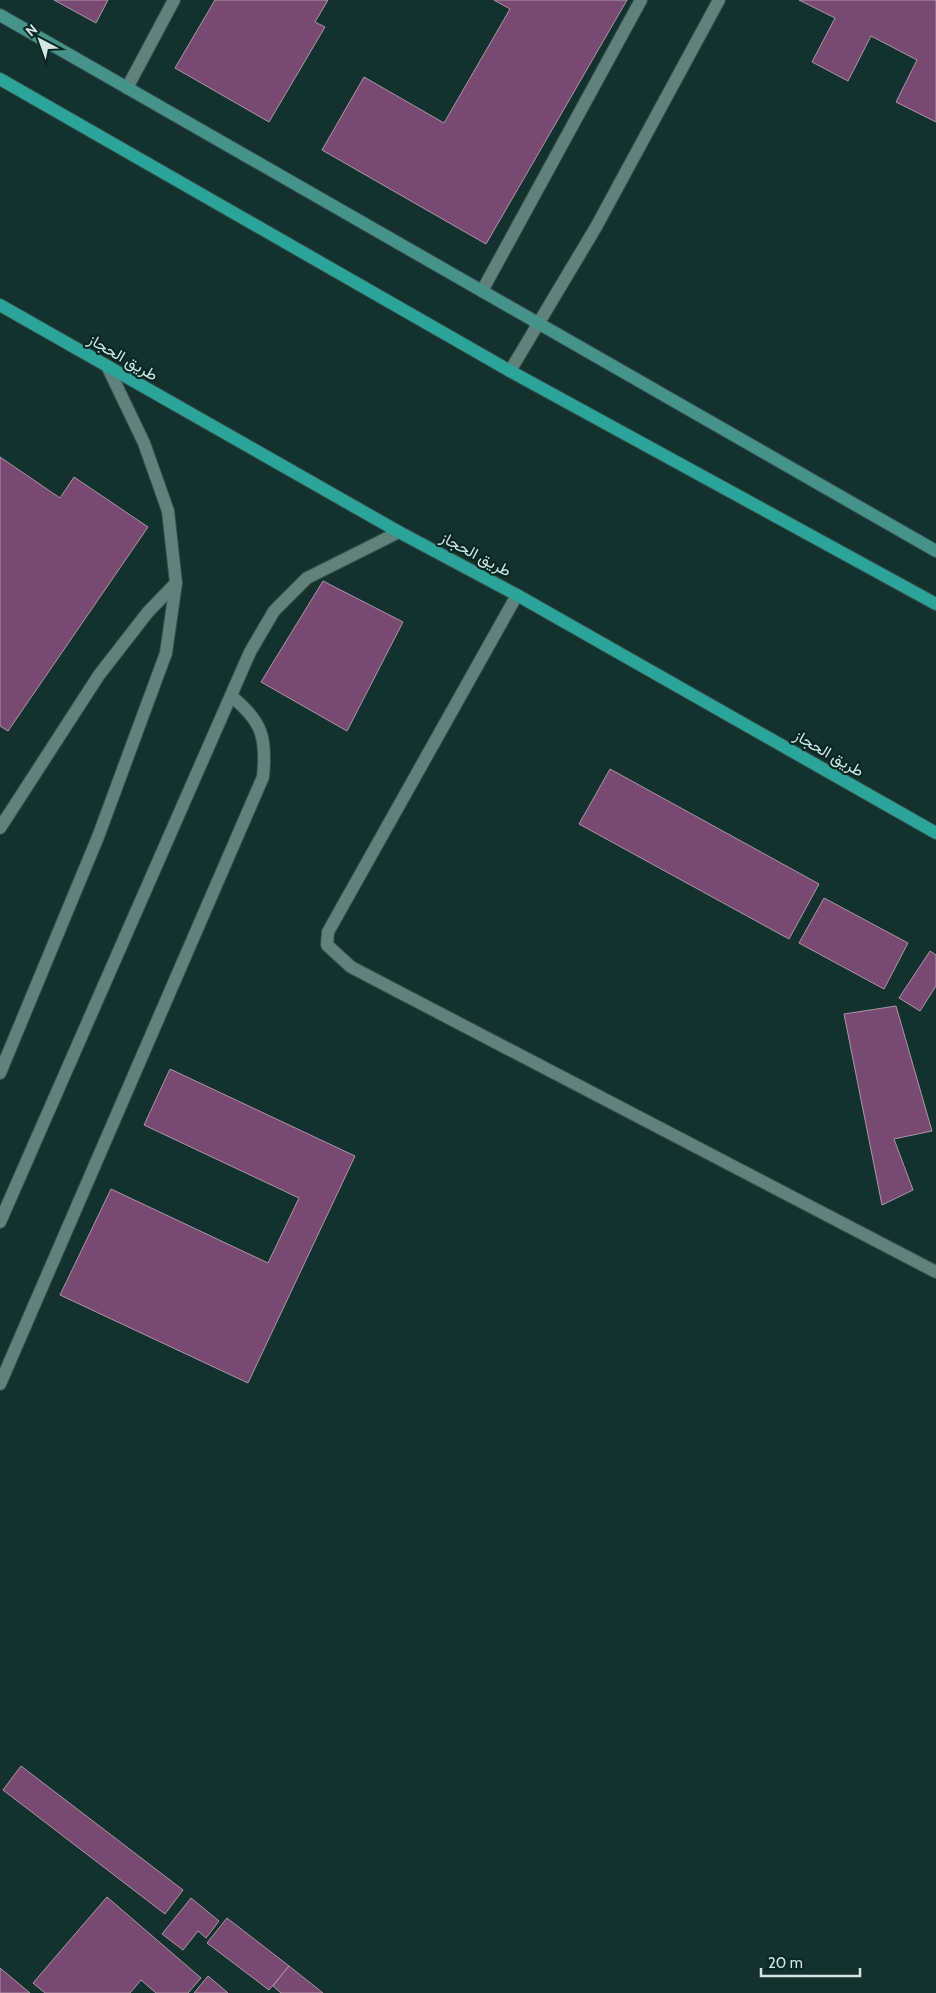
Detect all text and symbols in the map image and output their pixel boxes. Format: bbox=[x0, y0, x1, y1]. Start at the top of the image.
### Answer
north arrow bbox=[15, 15, 65, 65]
text: N bbox=[22, 20, 41, 40]
street label: طريق الحجاز bbox=[83, 329, 161, 385]
street label: طريق الحجاز bbox=[436, 527, 515, 581]
street label: طريق الحجاز bbox=[789, 725, 867, 781]
scale bar bbox=[761, 1946, 860, 1978]
text: 20 m bbox=[768, 1954, 803, 1972]

